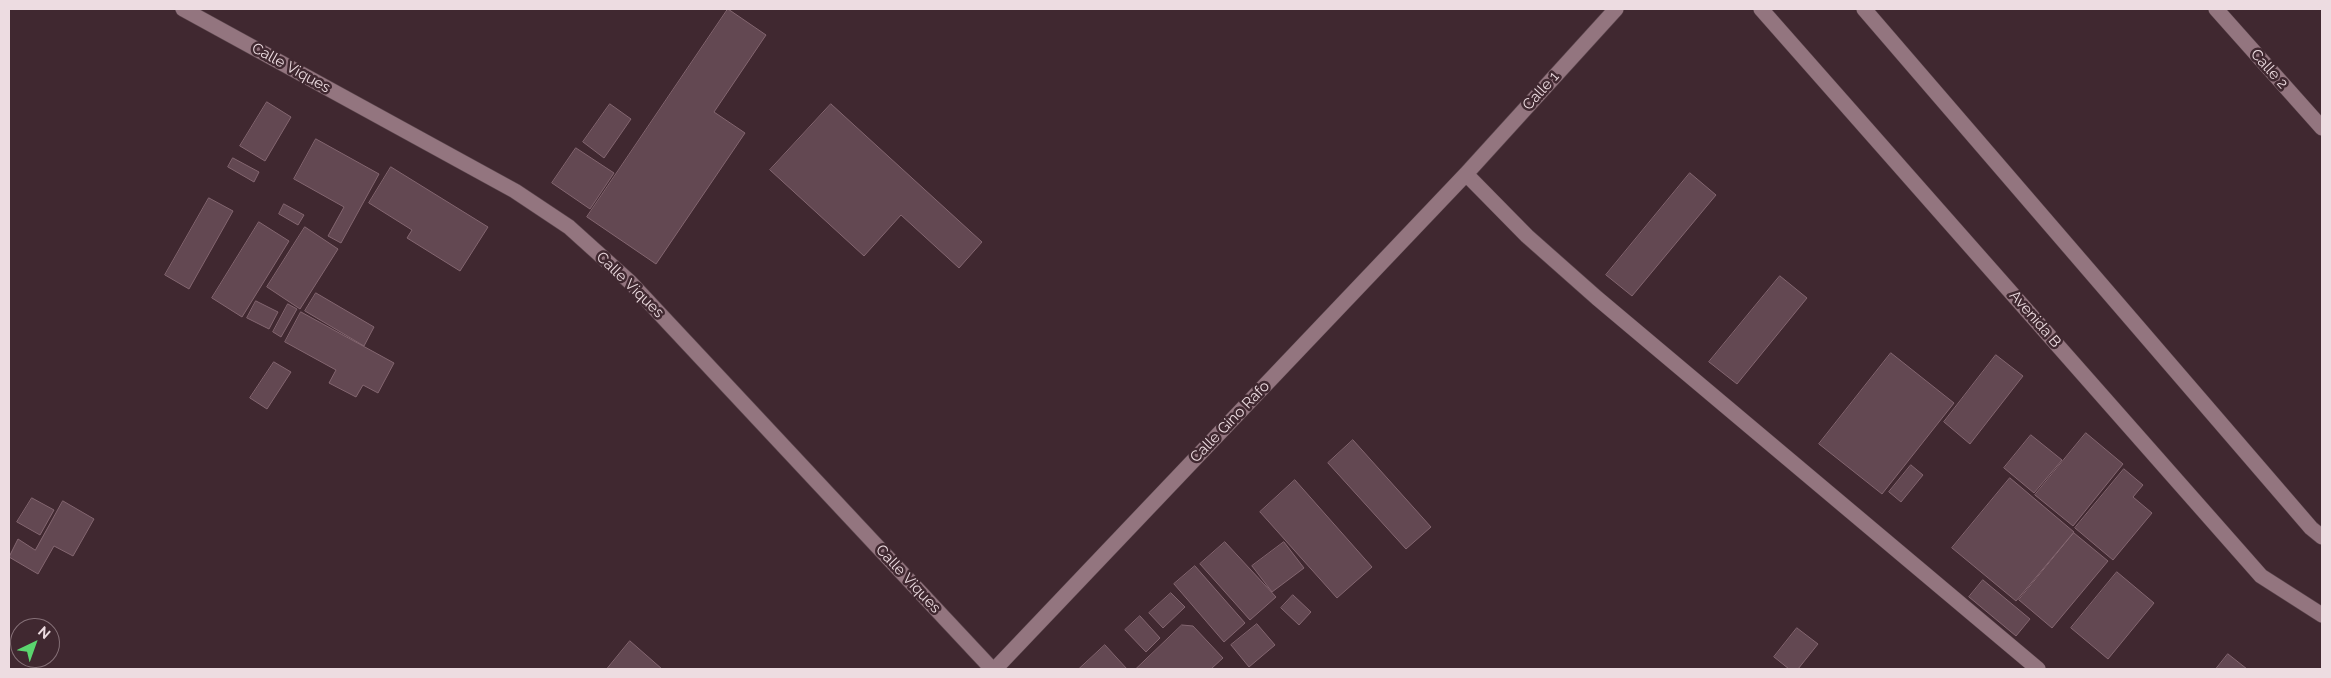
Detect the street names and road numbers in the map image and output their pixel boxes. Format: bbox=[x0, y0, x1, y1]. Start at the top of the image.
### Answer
street label: Calle Viques bbox=[249, 39, 333, 97]
street label: Calle 2 bbox=[2247, 45, 2291, 93]
street label: Calle 1 bbox=[1519, 68, 1563, 114]
street label: Calle Viques bbox=[592, 248, 668, 322]
street label: Avenida B bbox=[2005, 287, 2065, 351]
street label: Calle Gino Rafo bbox=[1187, 378, 1273, 466]
street label: Calle Viques bbox=[872, 541, 944, 617]

